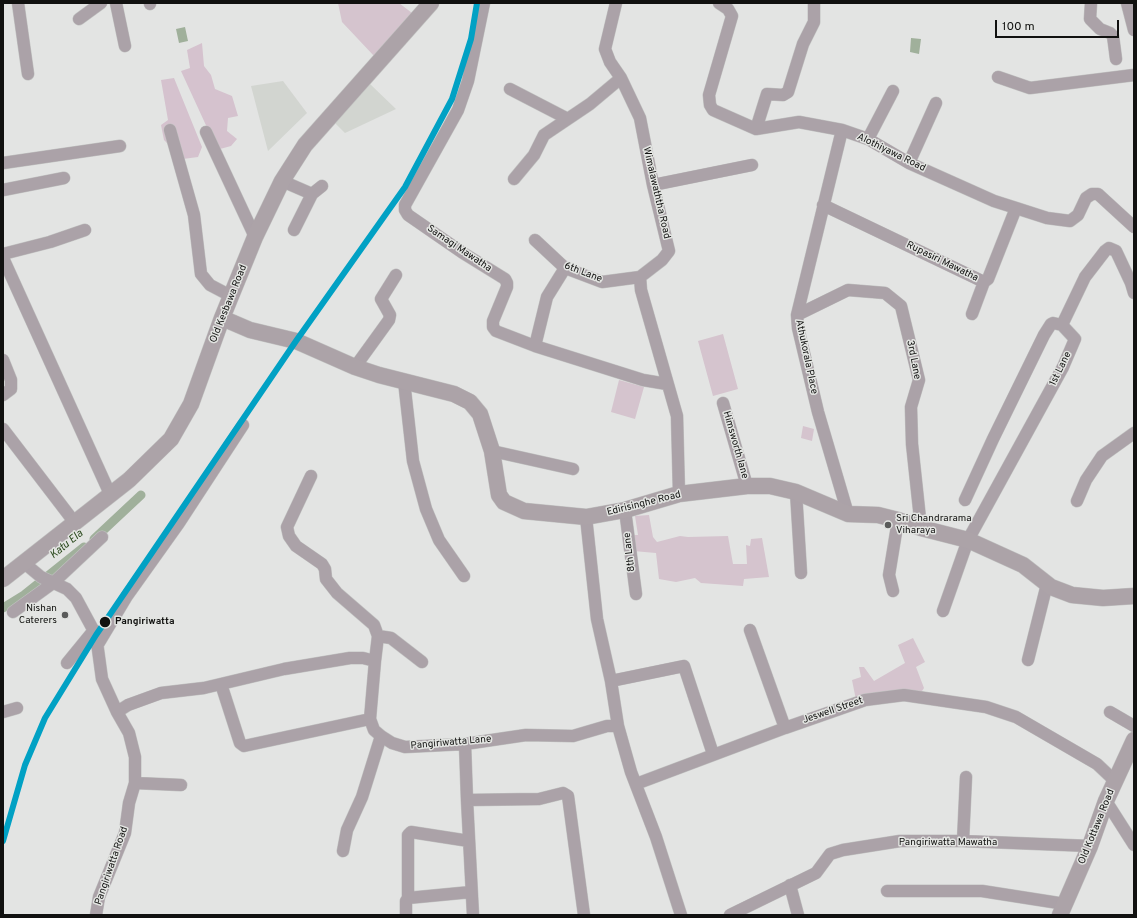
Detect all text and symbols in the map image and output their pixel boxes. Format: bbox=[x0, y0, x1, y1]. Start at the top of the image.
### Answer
scale bar bbox=[997, 12, 1121, 38]
text: 100 m bbox=[1002, 19, 1035, 35]
street label: Alothiyawa Road bbox=[855, 131, 927, 175]
street label: Wimalawaththa Road bbox=[640, 146, 672, 240]
street label: Samagi Mawatha bbox=[424, 223, 494, 275]
street label: Rupasiri Mawatha bbox=[904, 239, 980, 285]
street label: 6th Lane bbox=[562, 260, 604, 286]
street label: Old Kesbawa Road bbox=[208, 263, 250, 345]
street label: Athukorala Place bbox=[792, 319, 820, 395]
street label: 3rd Lane bbox=[903, 339, 923, 381]
street label: 1st Lane bbox=[1048, 350, 1074, 388]
street label: Himsworth lane bbox=[720, 410, 750, 480]
street label: Edirisinghe Road bbox=[606, 489, 682, 519]
place label: Sri Chandrarama Viharaya bbox=[896, 513, 972, 536]
marker: Sri Chandrarama Viharaya bbox=[883, 520, 893, 530]
water label: Katu Ela bbox=[48, 528, 86, 562]
street label: 8th Lane bbox=[622, 532, 638, 572]
place label: Nishan Caterers bbox=[19, 603, 57, 626]
marker: Nishan Caterers bbox=[60, 610, 70, 620]
marker: Pangiriwatta bbox=[98, 615, 112, 629]
place label: Pangiriwatta bbox=[115, 616, 175, 628]
street label: Jeswell Street bbox=[801, 695, 865, 727]
street label: Pangiriwatta Lane bbox=[410, 733, 492, 753]
street label: Old Kottawa Road bbox=[1076, 788, 1118, 866]
street label: Pangiriwatta Road bbox=[93, 825, 131, 907]
street label: Pangiriwatta Mawatha bbox=[899, 837, 997, 849]

